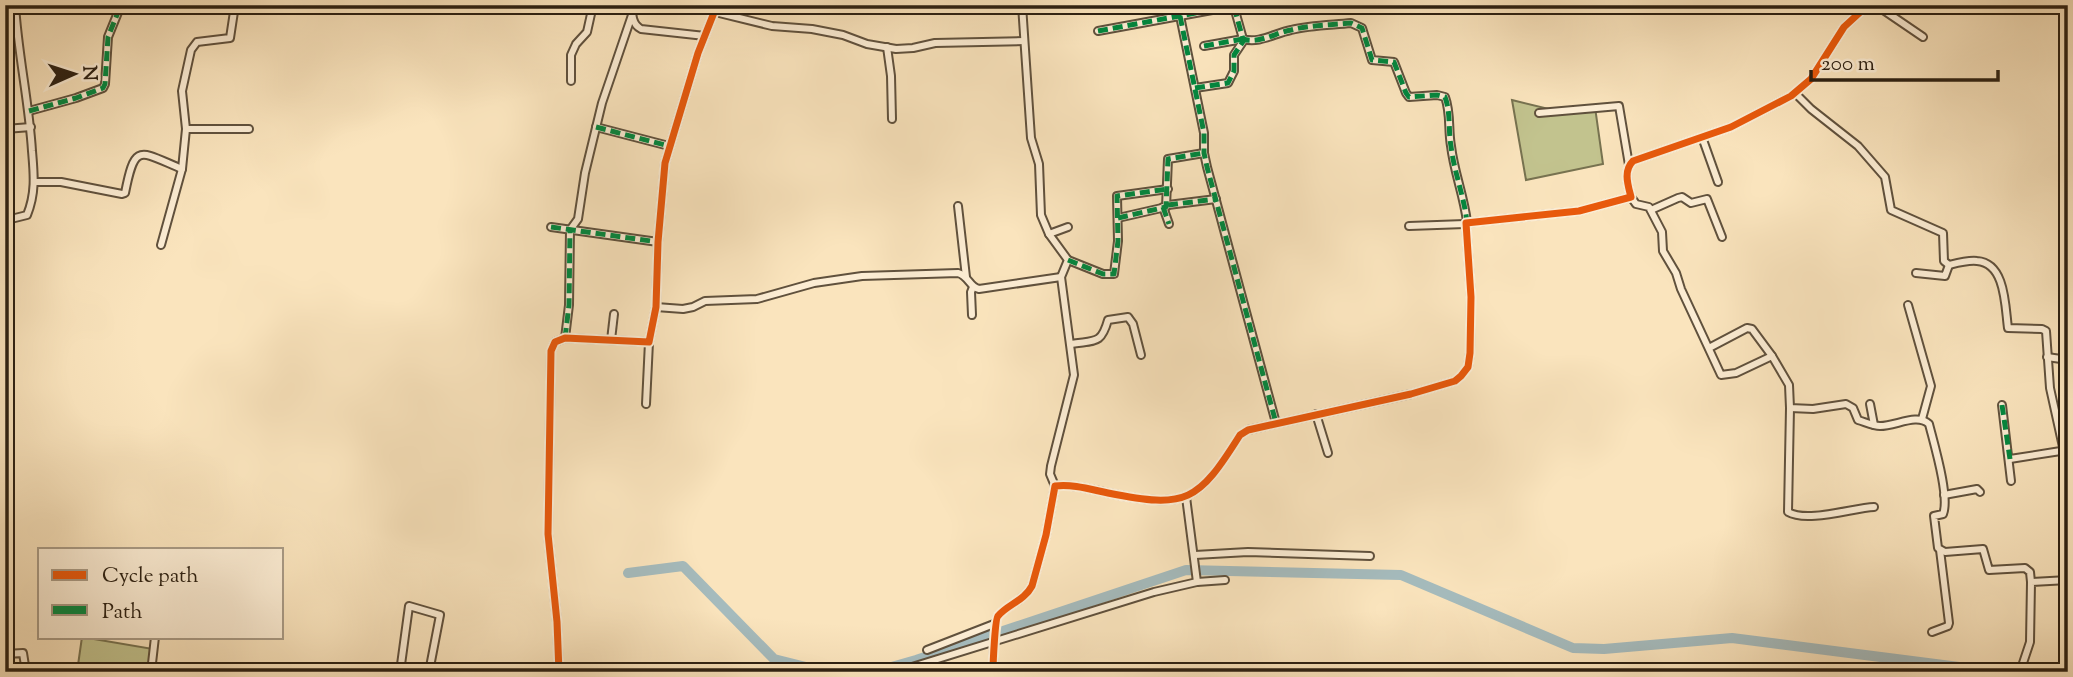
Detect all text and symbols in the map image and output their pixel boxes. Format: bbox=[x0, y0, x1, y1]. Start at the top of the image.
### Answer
north arrow bbox=[38, 38, 108, 108]
scale bar bbox=[1811, 38, 1998, 82]
text: 200 m bbox=[1821, 50, 1875, 80]
text: N bbox=[75, 65, 102, 82]
legend bbox=[38, 548, 284, 638]
text: Cycle path bbox=[102, 562, 199, 592]
text: Path bbox=[102, 598, 143, 628]

